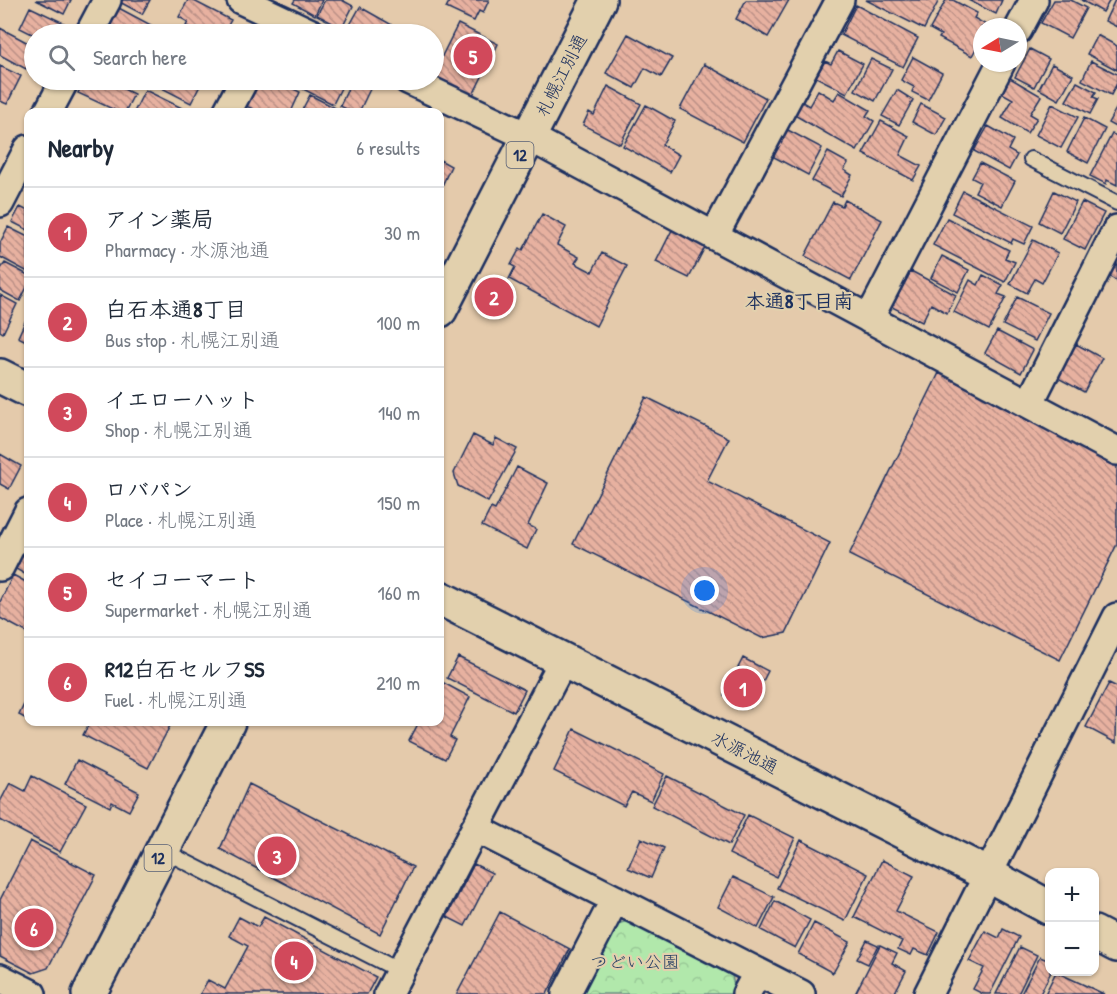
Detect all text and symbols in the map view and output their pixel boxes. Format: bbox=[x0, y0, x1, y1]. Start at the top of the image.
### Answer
north arrow bbox=[973, 18, 1027, 72]
search box bbox=[24, 24, 444, 90]
street label: 札幌江別通 bbox=[529, 29, 593, 121]
pin: 5 bbox=[454, 34, 492, 78]
icon: search bbox=[45, 41, 78, 74]
text: Search here bbox=[93, 42, 187, 72]
text: Nearby bbox=[48, 130, 114, 165]
text: 6 results bbox=[356, 134, 420, 161]
road number: 12 bbox=[506, 142, 534, 168]
text: アイン薬局 bbox=[105, 204, 214, 234]
text: 1 bbox=[64, 219, 71, 246]
text: 30 m bbox=[384, 219, 420, 246]
text: Pharmacy · 水源池通 bbox=[105, 236, 269, 263]
pin: 2 bbox=[474, 274, 514, 320]
district label: 本通8丁目南 bbox=[745, 287, 853, 314]
text: 白石本通8丁目 bbox=[105, 294, 247, 324]
text: 2 bbox=[63, 309, 72, 336]
text: 100 m bbox=[377, 309, 420, 336]
text: Bus stop · 札幌江別通 bbox=[105, 326, 280, 353]
text: イエローハット bbox=[105, 384, 259, 414]
text: 3 bbox=[63, 399, 72, 426]
text: 140 m bbox=[378, 399, 420, 426]
text: Shop · 札幌江別通 bbox=[105, 416, 252, 443]
text: ロバパン bbox=[105, 474, 193, 504]
text: 4 bbox=[64, 489, 71, 516]
text: 150 m bbox=[377, 489, 420, 516]
text: Place · 札幌江別通 bbox=[105, 506, 257, 533]
text: セイコーマート bbox=[105, 564, 260, 594]
your location bbox=[690, 576, 719, 605]
text: 5 bbox=[63, 579, 72, 606]
text: 160 m bbox=[378, 579, 420, 606]
text: Supermarket · 札幌江別通 bbox=[105, 596, 312, 623]
text: R12白石セルフSS bbox=[105, 654, 264, 684]
pin: 1 bbox=[724, 666, 762, 710]
text: 6 bbox=[64, 669, 71, 696]
text: 210 m bbox=[376, 669, 420, 696]
text: Fuel · 札幌江別通 bbox=[105, 686, 247, 713]
street label: 水源池通 bbox=[707, 725, 783, 779]
pin: 3 bbox=[258, 834, 296, 878]
road number: 12 bbox=[144, 845, 172, 871]
map controls bbox=[1045, 868, 1099, 976]
button: + bbox=[1045, 868, 1099, 922]
pin: 6 bbox=[15, 906, 54, 950]
button: − bbox=[1045, 922, 1099, 976]
pin: 4 bbox=[274, 938, 314, 984]
park label: つどい公園 bbox=[590, 949, 680, 974]

